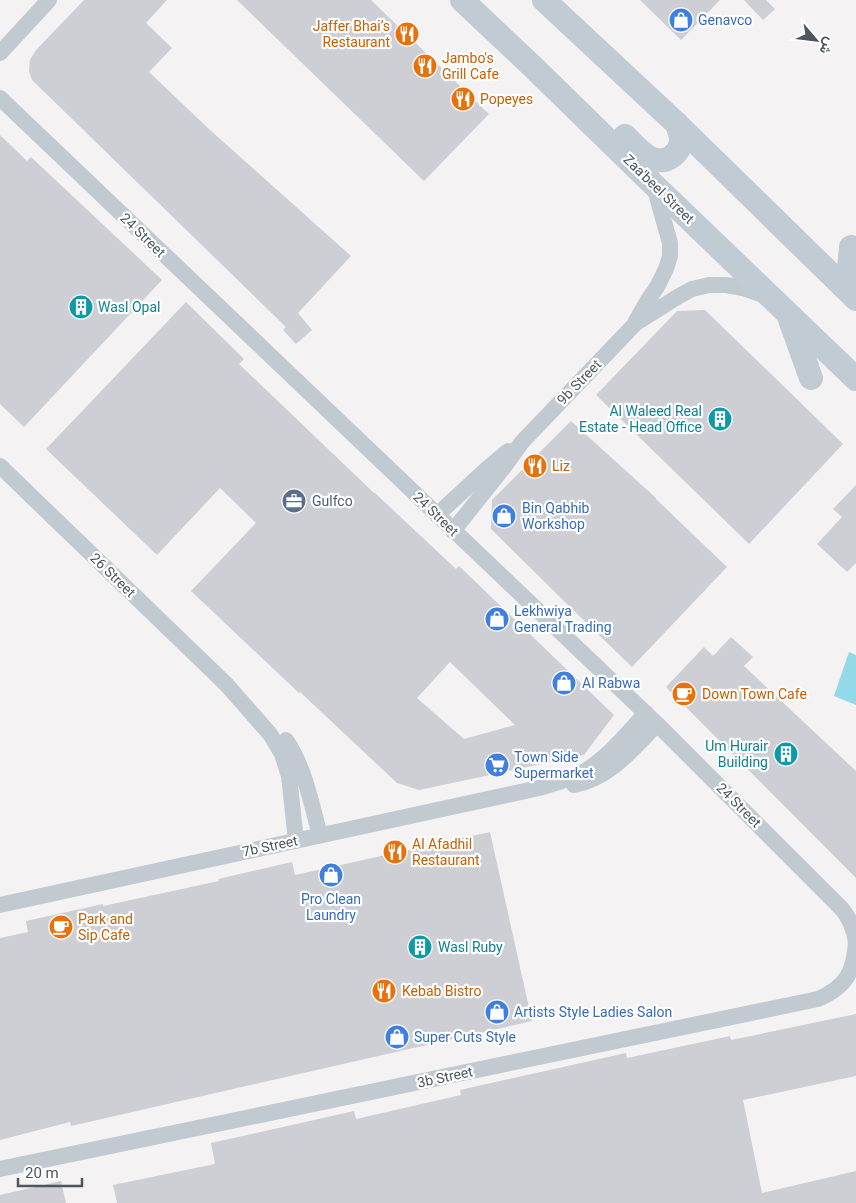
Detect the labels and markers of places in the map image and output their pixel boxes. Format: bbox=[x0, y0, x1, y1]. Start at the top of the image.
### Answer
shop icon: Genavco bbox=[668, 7, 694, 33]
place label: Genavco bbox=[698, 12, 752, 28]
place label: Jaffer Bhai’s Restaurant bbox=[313, 18, 390, 50]
restaurant icon: Jaffer Bhai’s Restaurant bbox=[394, 21, 420, 47]
place label: Jambo's Grill Cafe bbox=[442, 50, 499, 82]
restaurant icon: Jambo's Grill Cafe bbox=[412, 53, 438, 79]
restaurant icon: Popeyes bbox=[450, 86, 476, 112]
place label: Popeyes bbox=[480, 91, 533, 107]
building icon: Wasl Opal bbox=[68, 294, 94, 320]
place label: Wasl Opal bbox=[98, 299, 160, 315]
place label: Al Waleed Real Estate - Head Office bbox=[579, 403, 702, 435]
building icon: Al Waleed Real Estate - Head Office bbox=[707, 406, 733, 432]
restaurant icon: Liz bbox=[522, 453, 548, 479]
place label: Liz bbox=[552, 458, 570, 474]
office icon: Gulfco bbox=[281, 488, 307, 514]
place label: Gulfco bbox=[312, 493, 353, 509]
place label: Bin Qabhib Workshop bbox=[522, 500, 590, 532]
shop icon: Bin Qabhib Workshop bbox=[491, 503, 517, 529]
place label: Lekhwiya General Trading bbox=[514, 603, 612, 635]
shop icon: Lekhwiya General Trading bbox=[484, 606, 510, 632]
shop icon: Al Rabwa bbox=[551, 670, 577, 696]
place label: Al Rabwa bbox=[582, 675, 640, 691]
cafe icon: Down Town Cafe bbox=[671, 681, 697, 707]
place label: Down Town Cafe bbox=[702, 686, 807, 702]
place label: Um Hurair Building bbox=[705, 738, 768, 770]
building icon: Um Hurair Building bbox=[773, 741, 799, 767]
place label: Town Side Supermarket bbox=[514, 749, 594, 781]
supermarket icon: Town Side Supermarket bbox=[484, 752, 510, 778]
place label: Al Afadhil Restaurant bbox=[412, 836, 480, 868]
restaurant icon: Al Afadhil Restaurant bbox=[382, 839, 408, 865]
shop icon: Pro Clean Laundry bbox=[318, 862, 344, 888]
place label: Pro Clean Laundry bbox=[301, 891, 361, 923]
place label: Park and Sip Cafe bbox=[78, 911, 133, 943]
cafe icon: Park and Sip Cafe bbox=[48, 914, 74, 940]
building icon: Wasl Ruby bbox=[407, 934, 433, 960]
place label: Wasl Ruby bbox=[438, 939, 503, 955]
restaurant icon: Kebab Bistro bbox=[371, 978, 397, 1004]
place label: Kebab Bistro bbox=[402, 983, 481, 999]
shop icon: Artists Style Ladies Salon bbox=[484, 999, 510, 1025]
place label: Artists Style Ladies Salon bbox=[514, 1004, 672, 1020]
shop icon: Super Cuts Style bbox=[384, 1024, 410, 1050]
place label: Super Cuts Style bbox=[414, 1029, 516, 1045]

